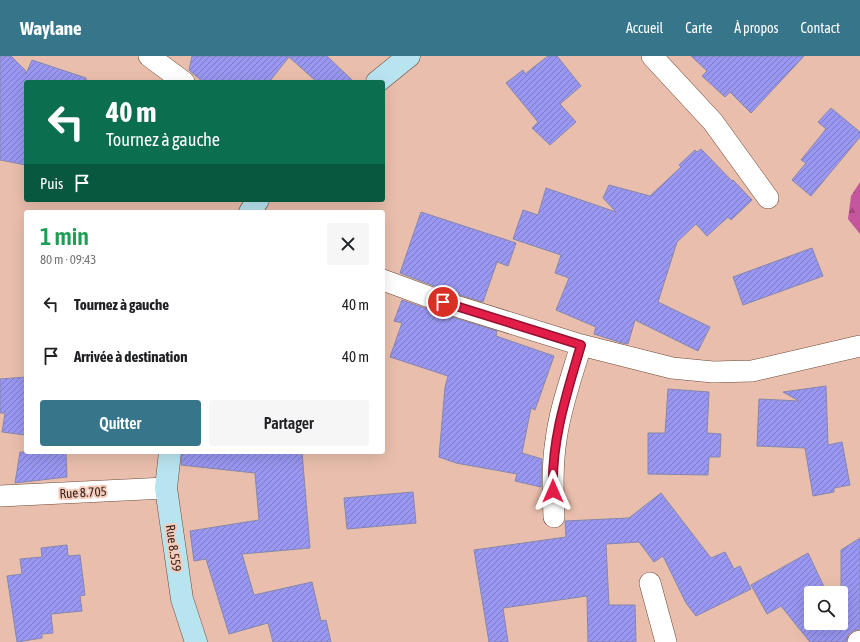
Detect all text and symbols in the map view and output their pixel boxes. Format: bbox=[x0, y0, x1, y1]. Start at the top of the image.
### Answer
text: Waylane bbox=[20, 17, 82, 39]
text: Accueil bbox=[626, 20, 663, 36]
text: Carte bbox=[685, 20, 712, 36]
text: À propos bbox=[734, 20, 779, 36]
text: Contact bbox=[801, 20, 840, 36]
icon: left bbox=[40, 96, 92, 148]
text: 40 m bbox=[106, 96, 156, 128]
text: Tournez à gauche bbox=[106, 129, 220, 150]
icon: arrive bbox=[71, 172, 93, 194]
text: Puis bbox=[40, 175, 63, 192]
text: 1 min bbox=[40, 223, 89, 250]
button: close bbox=[327, 223, 369, 265]
text: 80 m · 09:43 bbox=[40, 252, 96, 267]
pin bbox=[426, 285, 460, 319]
icon: arrive bbox=[432, 291, 454, 313]
icon: left bbox=[40, 293, 62, 315]
text: Tournez à gauche bbox=[74, 296, 169, 313]
text: 40 m bbox=[342, 296, 369, 313]
icon: arrive bbox=[40, 345, 62, 367]
text: Arrivée à destination bbox=[74, 348, 188, 365]
text: 40 m bbox=[342, 348, 369, 365]
button: Quitter bbox=[40, 400, 201, 446]
button: Partager bbox=[209, 400, 369, 446]
position arrow bbox=[532, 470, 574, 512]
street label: Rue 8.705 bbox=[59, 484, 107, 501]
street label: Rue 8.559 bbox=[163, 524, 184, 572]
map controls bbox=[804, 586, 848, 630]
button: search bbox=[804, 586, 848, 630]

